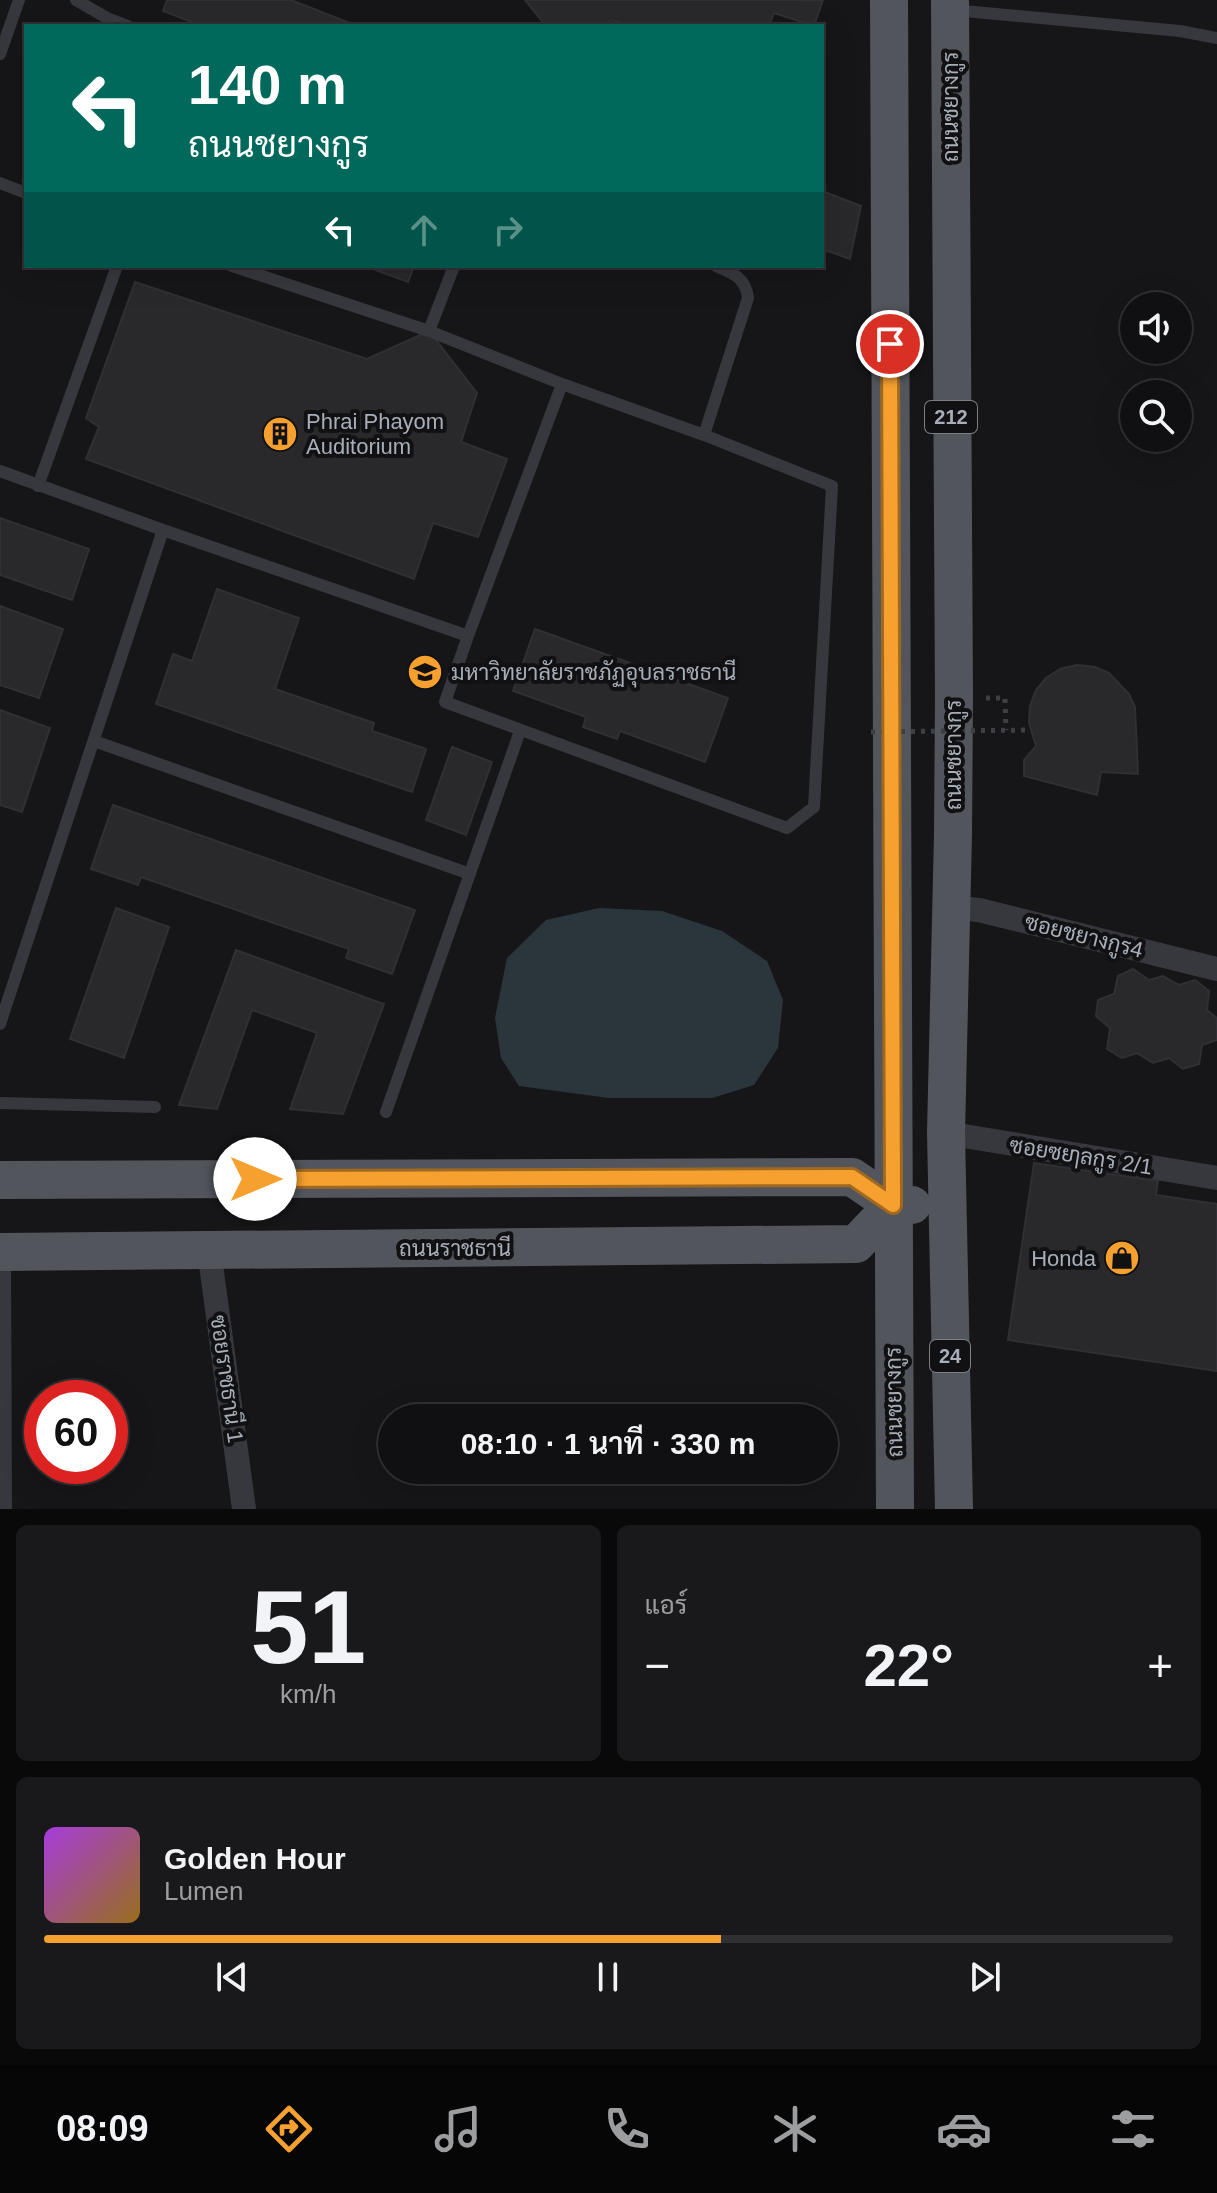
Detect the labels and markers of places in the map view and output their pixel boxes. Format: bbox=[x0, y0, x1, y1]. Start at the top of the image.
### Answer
pin bbox=[856, 310, 924, 378]
place label: Phrai Phayom Auditorium bbox=[306, 409, 444, 459]
building icon: Phrai Phayom Auditorium bbox=[261, 415, 299, 453]
school or university icon: มหาวิทยาลัยราชภัฏอุบลราชธานี bbox=[406, 653, 444, 691]
place label: มหาวิทยาลัยราชภัฏอุบลราชธานี bbox=[451, 659, 736, 688]
shop icon: Honda bbox=[1103, 1239, 1141, 1277]
place label: Honda bbox=[1031, 1246, 1097, 1271]

